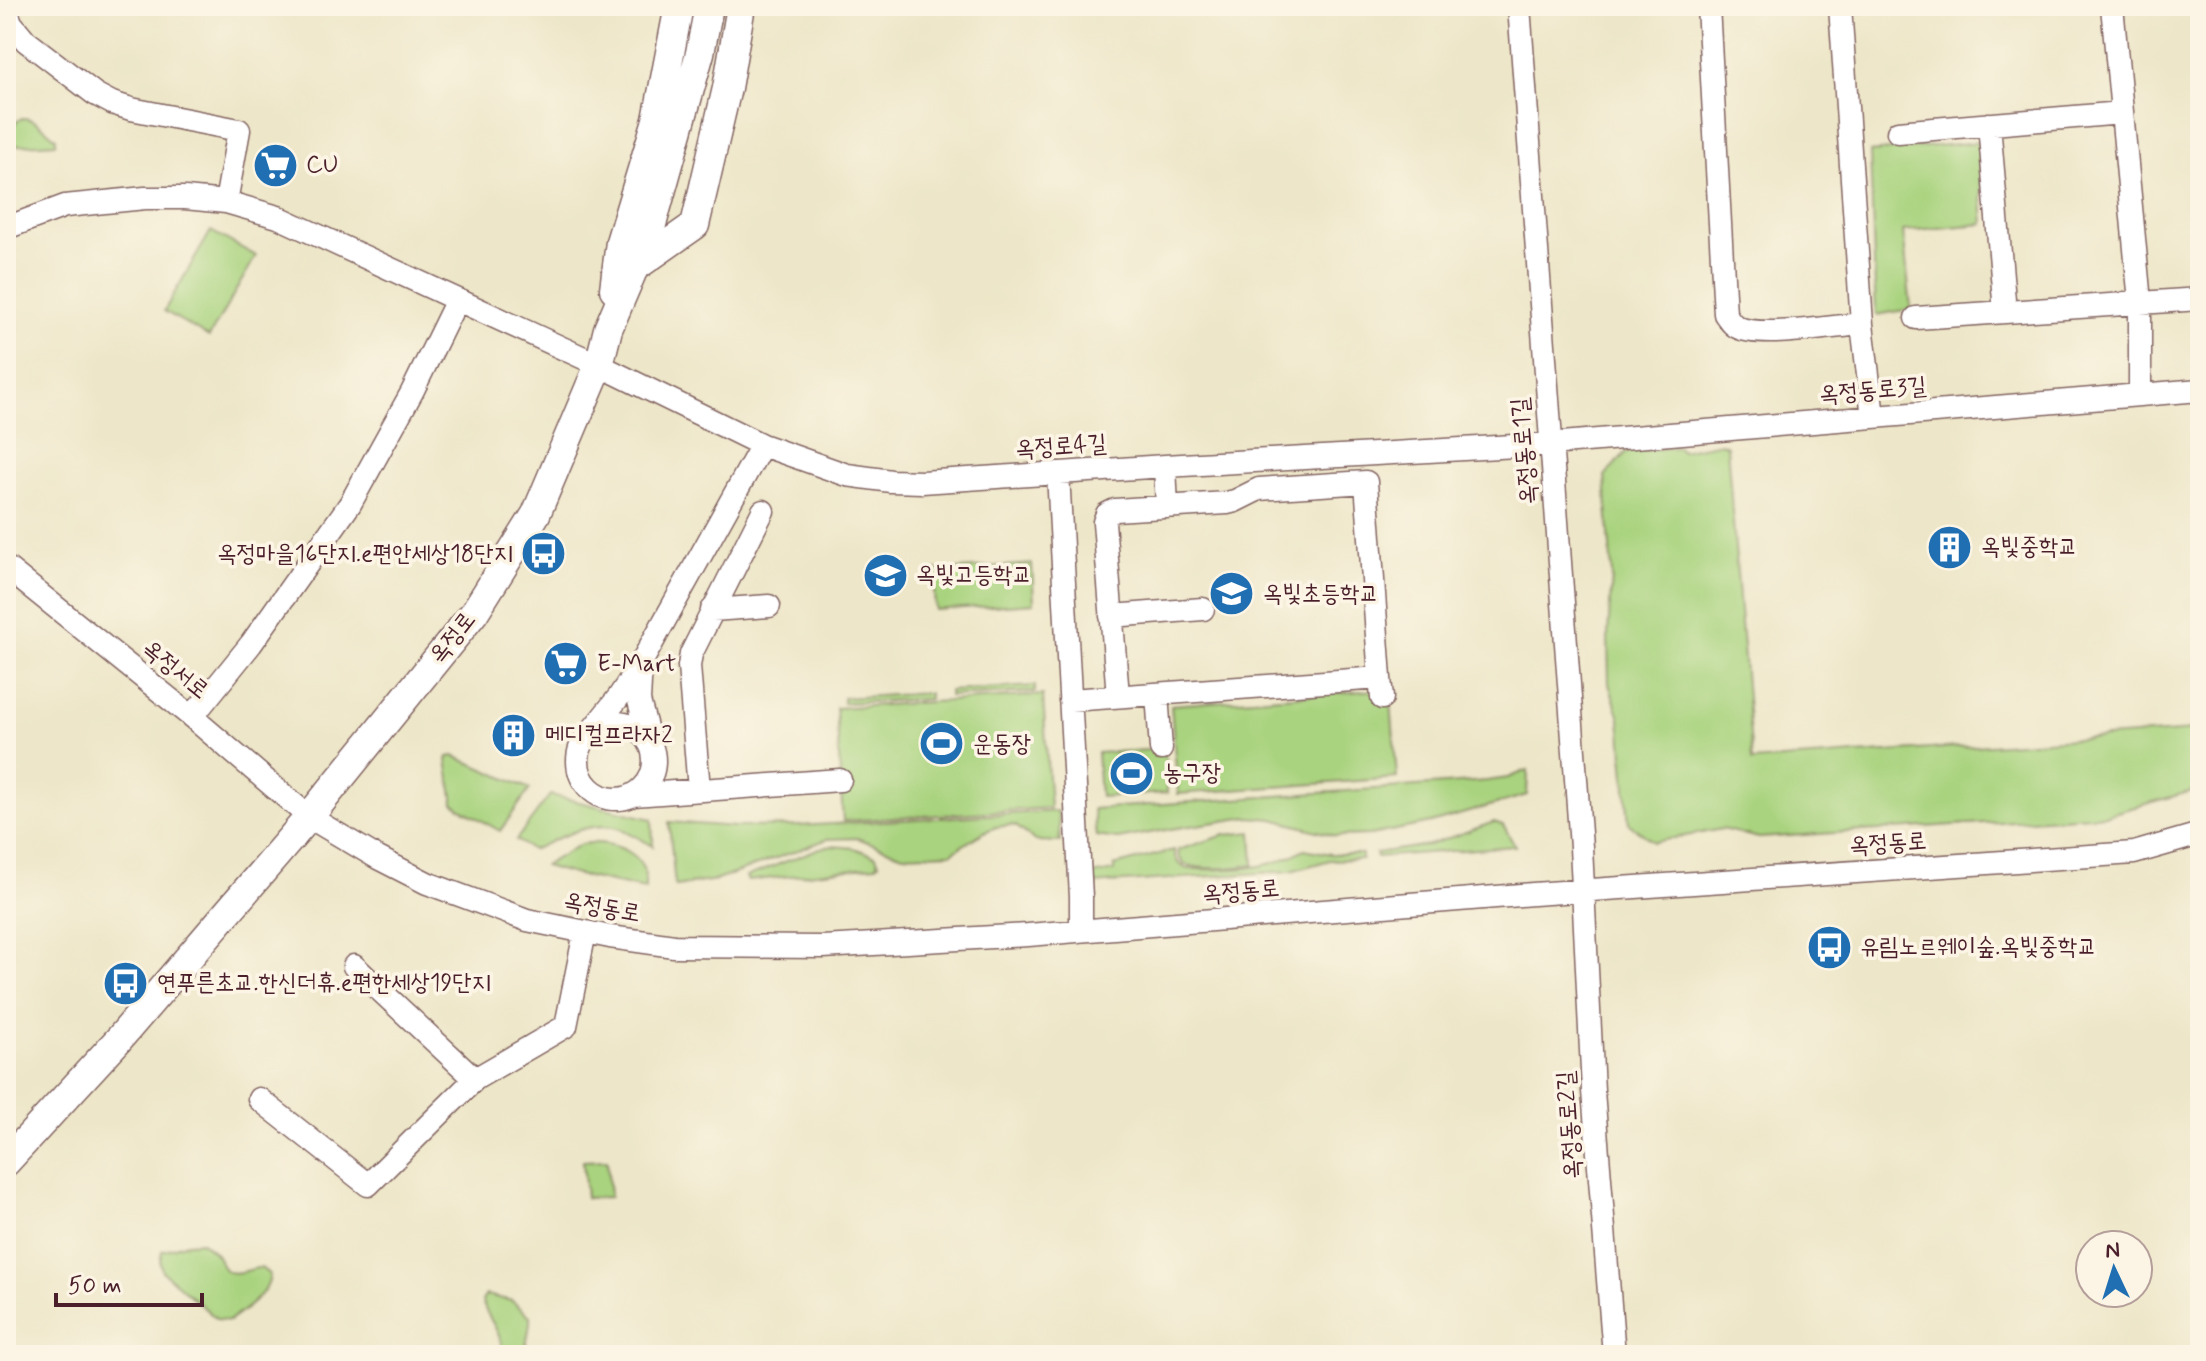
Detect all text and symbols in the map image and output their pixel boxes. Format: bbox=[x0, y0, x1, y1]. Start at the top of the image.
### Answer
supermarket icon: CU bbox=[251, 141, 299, 189]
place label: CU bbox=[306, 150, 339, 181]
street label: 옥정동로3길 bbox=[1818, 371, 1928, 411]
street label: 옥정동로1길 bbox=[1505, 396, 1545, 506]
street label: 옥정로4길 bbox=[1014, 428, 1108, 466]
building icon: 옥빛중학교 bbox=[1926, 523, 1974, 571]
bus stop icon: 옥정마을16단지.e편안세상18단지 bbox=[520, 530, 568, 578]
place label: 옥빛중학교 bbox=[1981, 532, 2078, 563]
place label: 옥정마을16단지.e편안세상18단지 bbox=[217, 539, 513, 570]
school or university icon: 옥빛고등학교 bbox=[861, 551, 909, 599]
place label: 옥빛고등학교 bbox=[916, 560, 1032, 591]
school or university icon: 옥빛초등학교 bbox=[1208, 570, 1256, 618]
place label: 옥빛초등학교 bbox=[1263, 579, 1379, 610]
street label: 옥정로 bbox=[423, 606, 483, 670]
street label: 옥정서로 bbox=[135, 634, 215, 706]
supermarket icon: E-Mart bbox=[542, 640, 590, 688]
place label: E-Mart bbox=[597, 649, 676, 680]
building icon: 메디컬프라자2 bbox=[490, 711, 538, 759]
place label: 메디컬프라자2 bbox=[545, 720, 673, 751]
sports icon: 운동장 bbox=[918, 720, 966, 768]
place label: 운동장 bbox=[973, 729, 1031, 760]
sports icon: 농구장 bbox=[1108, 749, 1156, 797]
place label: 농구장 bbox=[1163, 758, 1221, 789]
street label: 옥정동로 bbox=[1848, 826, 1928, 862]
street label: 옥정동로 bbox=[1201, 873, 1281, 911]
street label: 옥정동로 bbox=[561, 886, 643, 930]
bus stop icon: 유림노르웨이숲.옥빛중학교 bbox=[1805, 923, 1853, 971]
place label: 유림노르웨이숲.옥빛중학교 bbox=[1860, 932, 2097, 963]
bus stop icon: 연푸른초교.한신더휴.e편한세상19단지 bbox=[102, 959, 150, 1007]
place label: 연푸른초교.한신더휴.e편한세상19단지 bbox=[157, 968, 491, 999]
street label: 옥정동로2길 bbox=[1551, 1070, 1589, 1180]
north arrow bbox=[2074, 1229, 2154, 1309]
text: N bbox=[2104, 1237, 2121, 1266]
scale bar bbox=[56, 1257, 202, 1307]
text: 50 m bbox=[68, 1271, 122, 1302]

